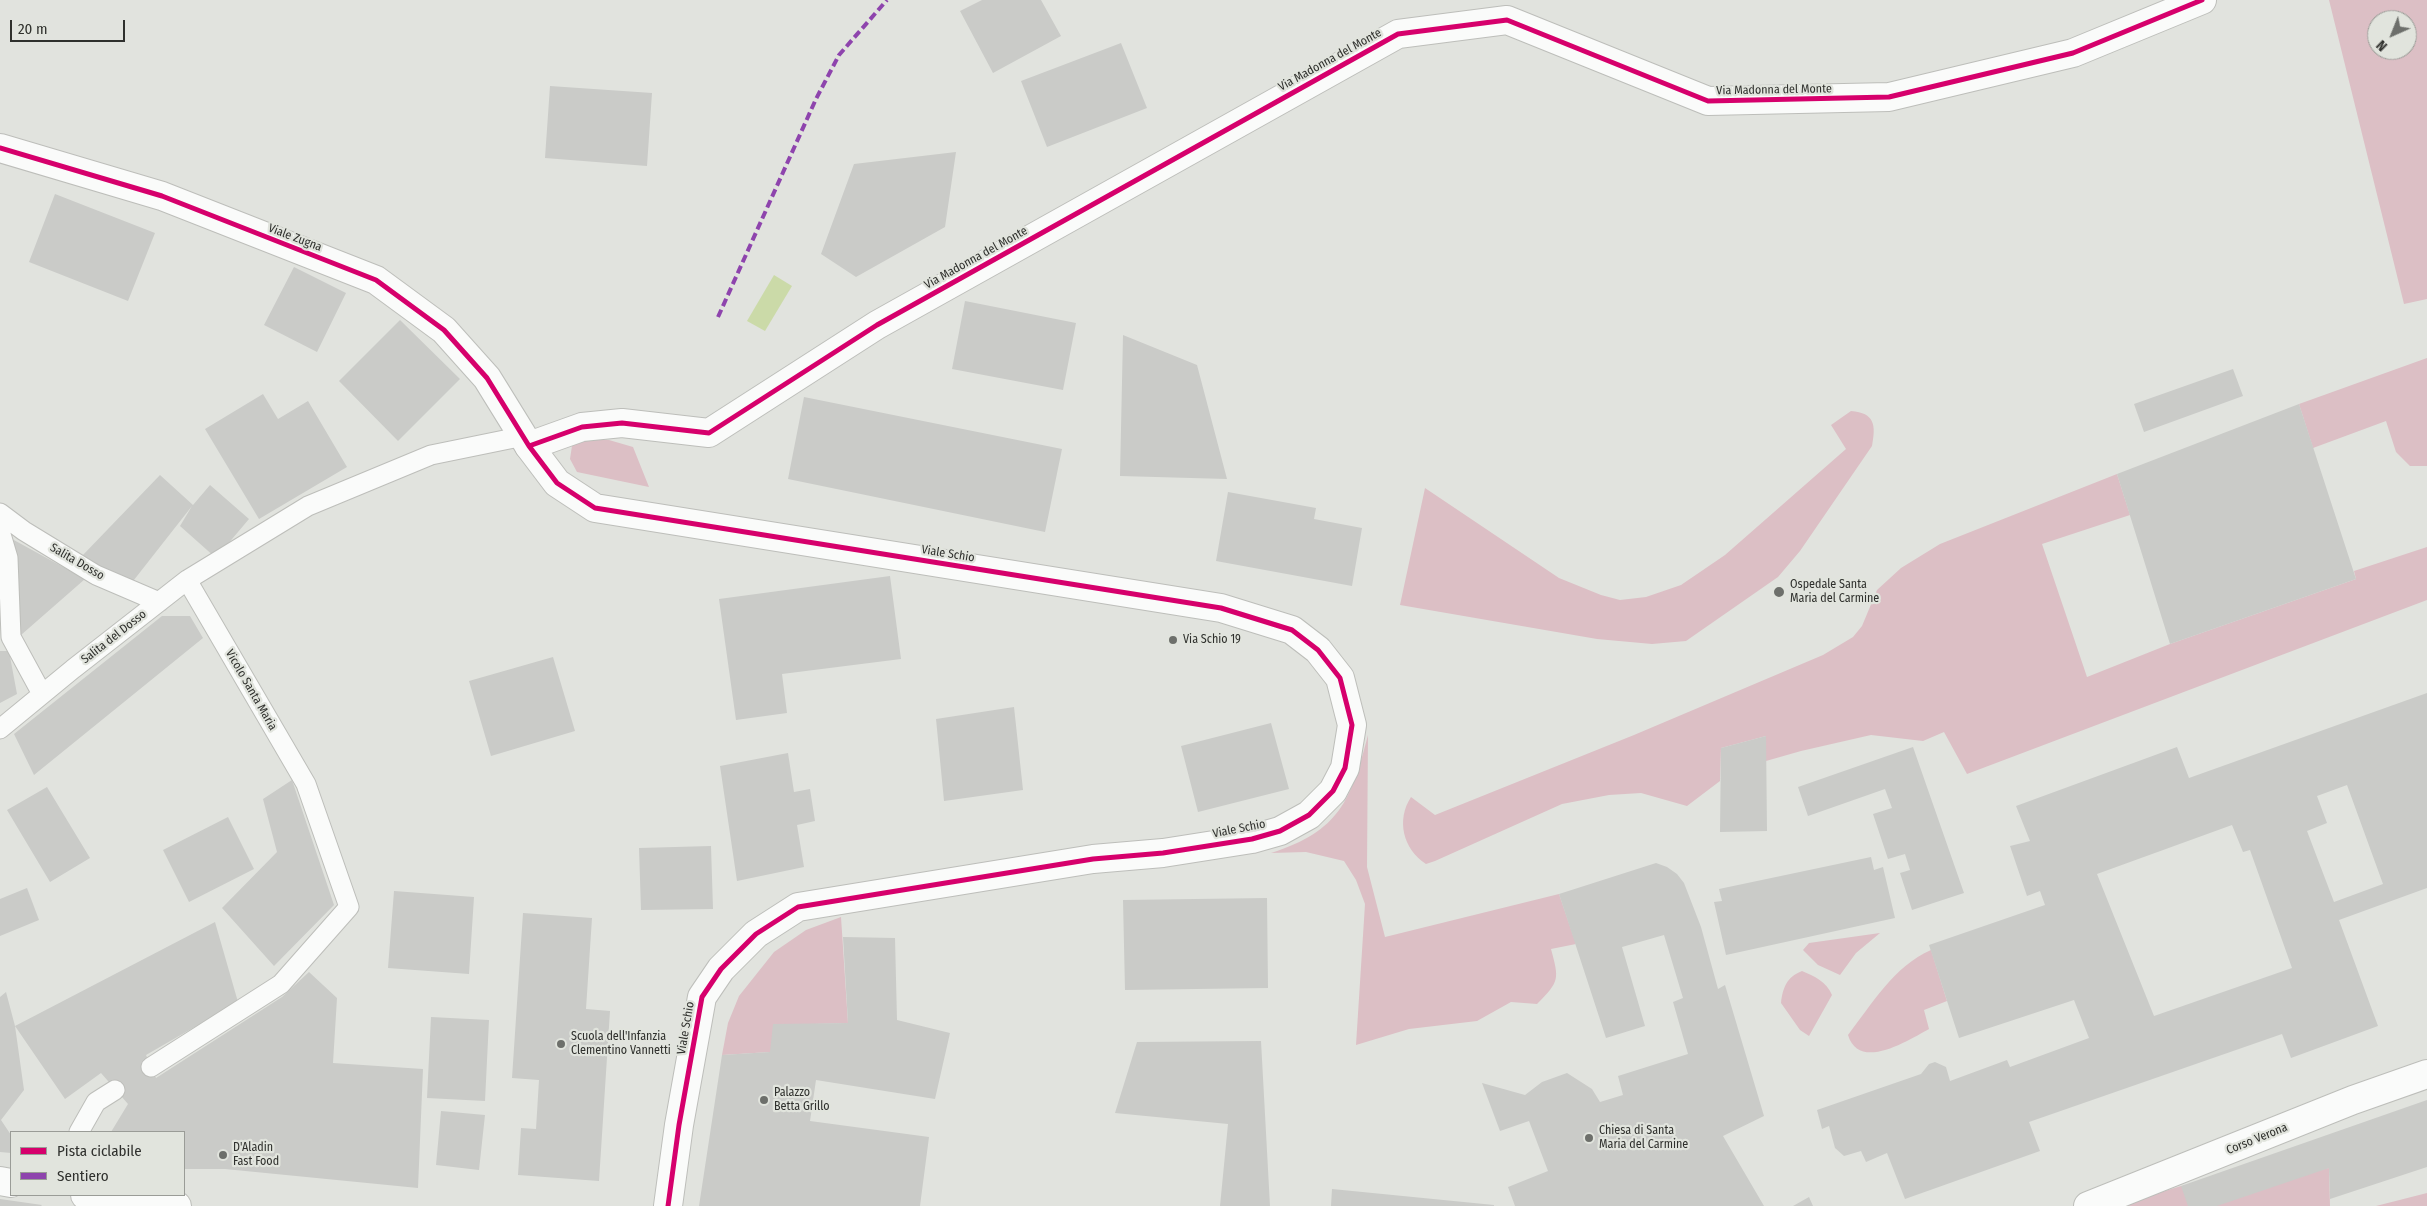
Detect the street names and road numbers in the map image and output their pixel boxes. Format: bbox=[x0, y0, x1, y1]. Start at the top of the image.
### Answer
street label: Via Madonna del Monte bbox=[1276, 26, 1384, 94]
street label: Via Madonna del Monte bbox=[1716, 82, 1832, 98]
street label: Viale Zugna bbox=[266, 221, 324, 255]
street label: Via Madonna del Monte bbox=[922, 224, 1030, 292]
street label: Salita Dosso bbox=[47, 541, 107, 583]
street label: Viale Schio bbox=[920, 543, 976, 565]
street label: Salita del Dosso bbox=[79, 607, 149, 667]
street label: Vicolo Santa Maria bbox=[222, 647, 280, 733]
street label: Viale Schio bbox=[1211, 817, 1267, 841]
street label: Viale Schio bbox=[674, 1000, 698, 1056]
street label: Corso Verona bbox=[2224, 1120, 2290, 1158]

